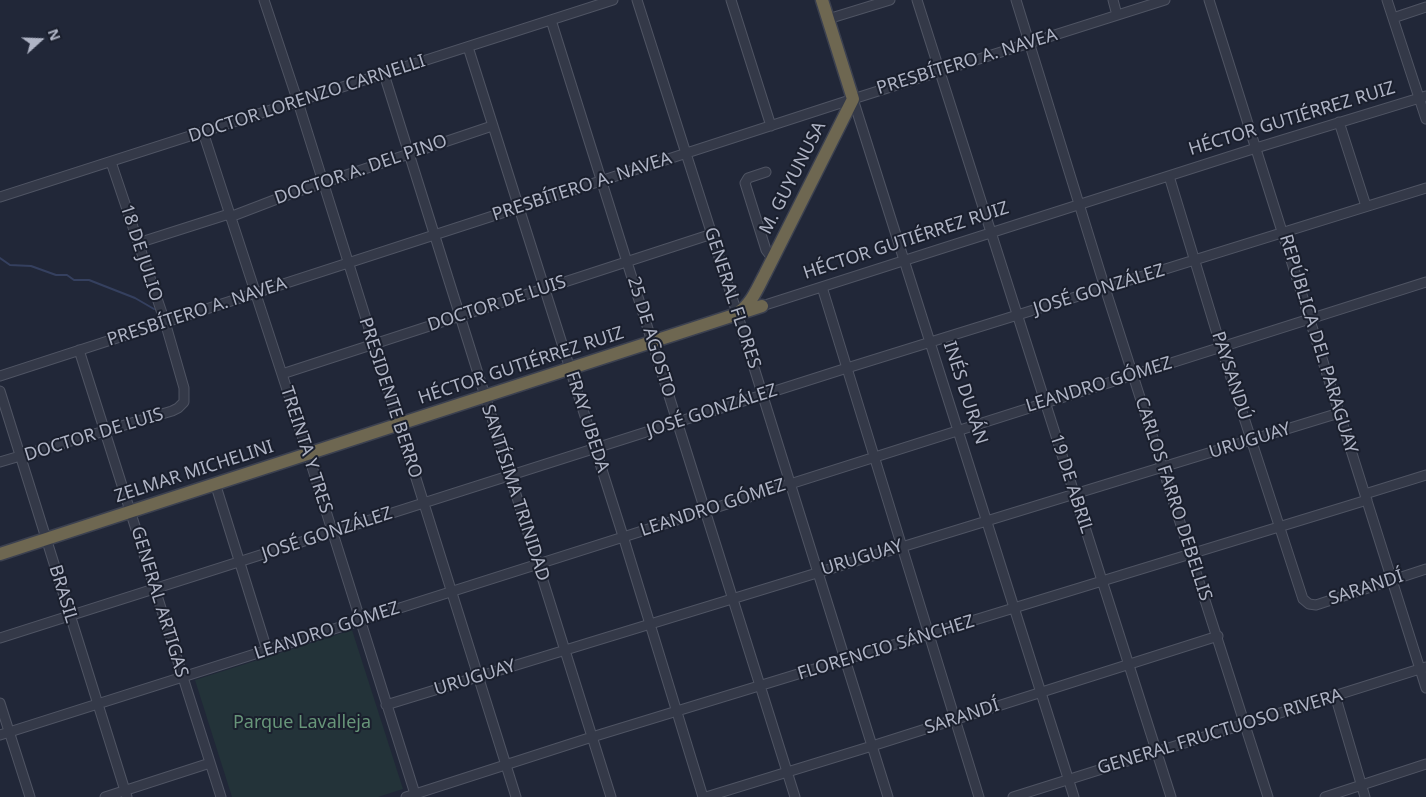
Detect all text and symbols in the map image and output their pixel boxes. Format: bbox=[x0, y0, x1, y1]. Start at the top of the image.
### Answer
north arrow bbox=[15, 15, 65, 65]
street label: PRESBÍTERO A. NAVEA bbox=[874, 24, 1060, 100]
text: N bbox=[44, 26, 65, 43]
street label: DOCTOR LORENZO CARNELLI bbox=[186, 50, 428, 148]
street label: HÉCTOR GUTIÉRREZ RUIZ bbox=[1186, 77, 1398, 161]
street label: M. GUYUNUSA bbox=[755, 118, 831, 238]
street label: DOCTOR A. DEL PINO bbox=[272, 130, 450, 210]
street label: PRESBÍTERO A. NAVEA bbox=[489, 148, 675, 226]
street label: HÉCTOR GUTIÉRREZ RUIZ bbox=[801, 198, 1011, 284]
street label: 18 DE JULIO bbox=[115, 202, 167, 304]
street label: GENERAL FLORES bbox=[699, 225, 765, 371]
street label: REPÚBLICA DEL PARAGUAY bbox=[1274, 232, 1362, 456]
street label: JOSÉ GONZÁLEZ bbox=[1031, 260, 1167, 320]
street label: DOCTOR DE LUIS bbox=[425, 271, 569, 337]
street label: PRESBÍTERO A. NAVEA bbox=[104, 273, 290, 351]
street label: 25 DE AGOSTO bbox=[622, 274, 680, 400]
street label: PRESIDENTE BERRO bbox=[354, 315, 426, 481]
street label: HÉCTOR GUTIÉRREZ RUIZ bbox=[416, 323, 626, 409]
street label: PAYSANDÚ bbox=[1207, 329, 1255, 423]
street label: INÉS DURÁN bbox=[938, 339, 992, 447]
street label: LEANDRO GÓMEZ bbox=[1023, 353, 1175, 417]
street label: FRAY UBEDA bbox=[561, 369, 613, 475]
street label: JOSÉ GONZÁLEZ bbox=[644, 380, 780, 442]
street label: TREINTA Y TRES bbox=[275, 384, 337, 516]
street label: CARLOS FARRO DEBELLIS bbox=[1130, 394, 1216, 604]
street label: SANTÍSIMA TRINIDAD bbox=[476, 402, 554, 584]
street label: DOCTOR DE LUIS bbox=[22, 404, 166, 466]
street label: URUGUAY bbox=[1207, 418, 1293, 464]
street label: 19 DE ABRIL bbox=[1045, 432, 1097, 536]
street label: ZELMAR MICHELINI bbox=[112, 436, 276, 508]
street label: LEANDRO GÓMEZ bbox=[638, 474, 788, 542]
street label: JOSÉ GONZÁLEZ bbox=[259, 503, 395, 565]
street label: GENERAL ARTIGAS bbox=[126, 524, 192, 680]
street label: URUGUAY bbox=[819, 535, 905, 581]
street label: BRASIL bbox=[44, 562, 82, 626]
street label: SARANDÍ bbox=[1326, 566, 1406, 610]
street label: LEANDRO GÓMEZ bbox=[252, 597, 402, 665]
street label: FLORENCIO SÁNCHEZ bbox=[795, 611, 977, 685]
street label: URUGUAY bbox=[432, 655, 518, 701]
street label: GENERAL FRUCTUOSO RIVERA bbox=[1095, 684, 1345, 780]
street label: SARANDÍ bbox=[922, 695, 1002, 739]
park label: Parque Lavalleja bbox=[233, 712, 371, 734]

